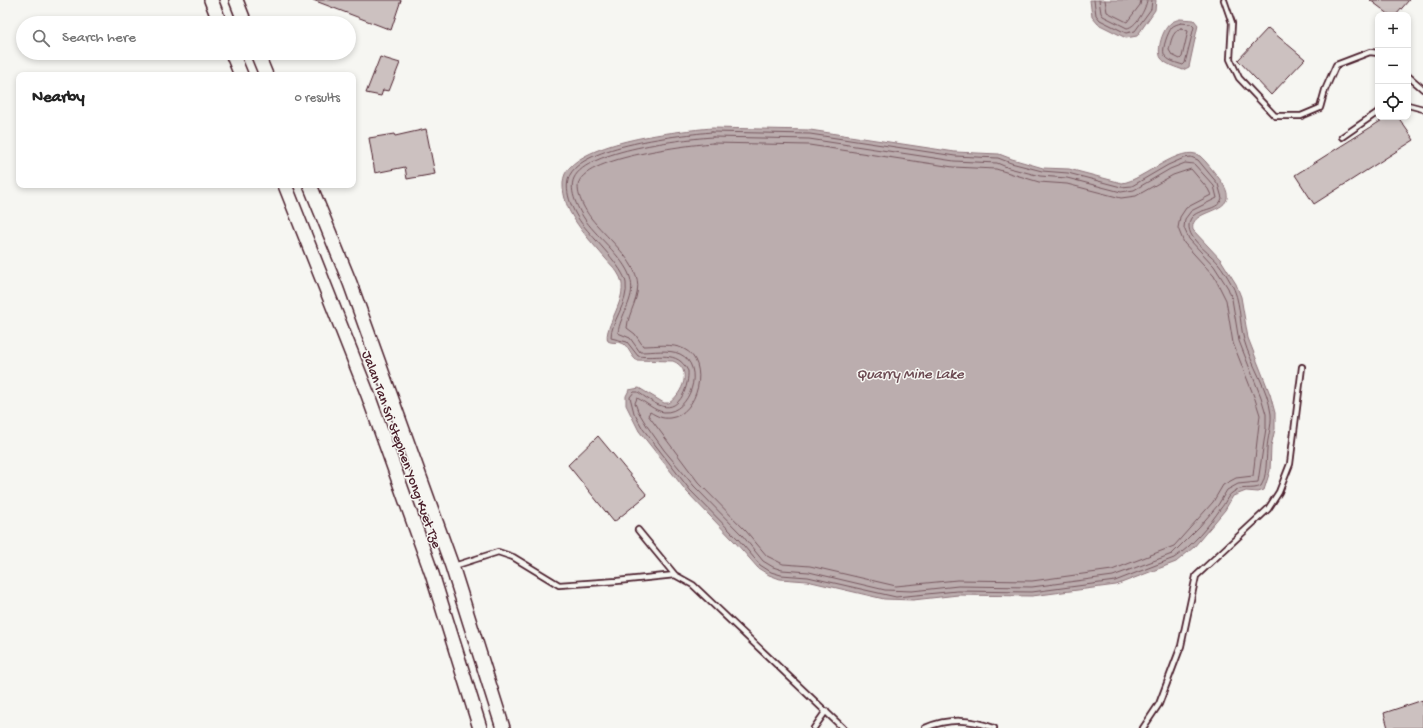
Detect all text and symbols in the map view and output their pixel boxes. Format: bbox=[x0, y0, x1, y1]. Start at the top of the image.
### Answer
map controls bbox=[1375, 12, 1411, 120]
button: + bbox=[1375, 12, 1411, 48]
search box bbox=[16, 16, 356, 60]
icon: search bbox=[30, 27, 52, 49]
text: Search here bbox=[62, 29, 136, 47]
button: − bbox=[1375, 48, 1411, 84]
button: locate bbox=[1375, 84, 1411, 120]
text: Nearby bbox=[32, 88, 85, 108]
text: 0 results bbox=[294, 91, 340, 106]
street label: Jalan Tan Sri Stephen Yong Kuet Tze bbox=[357, 349, 445, 552]
water label: Quarry Mine Lake bbox=[856, 366, 965, 384]

